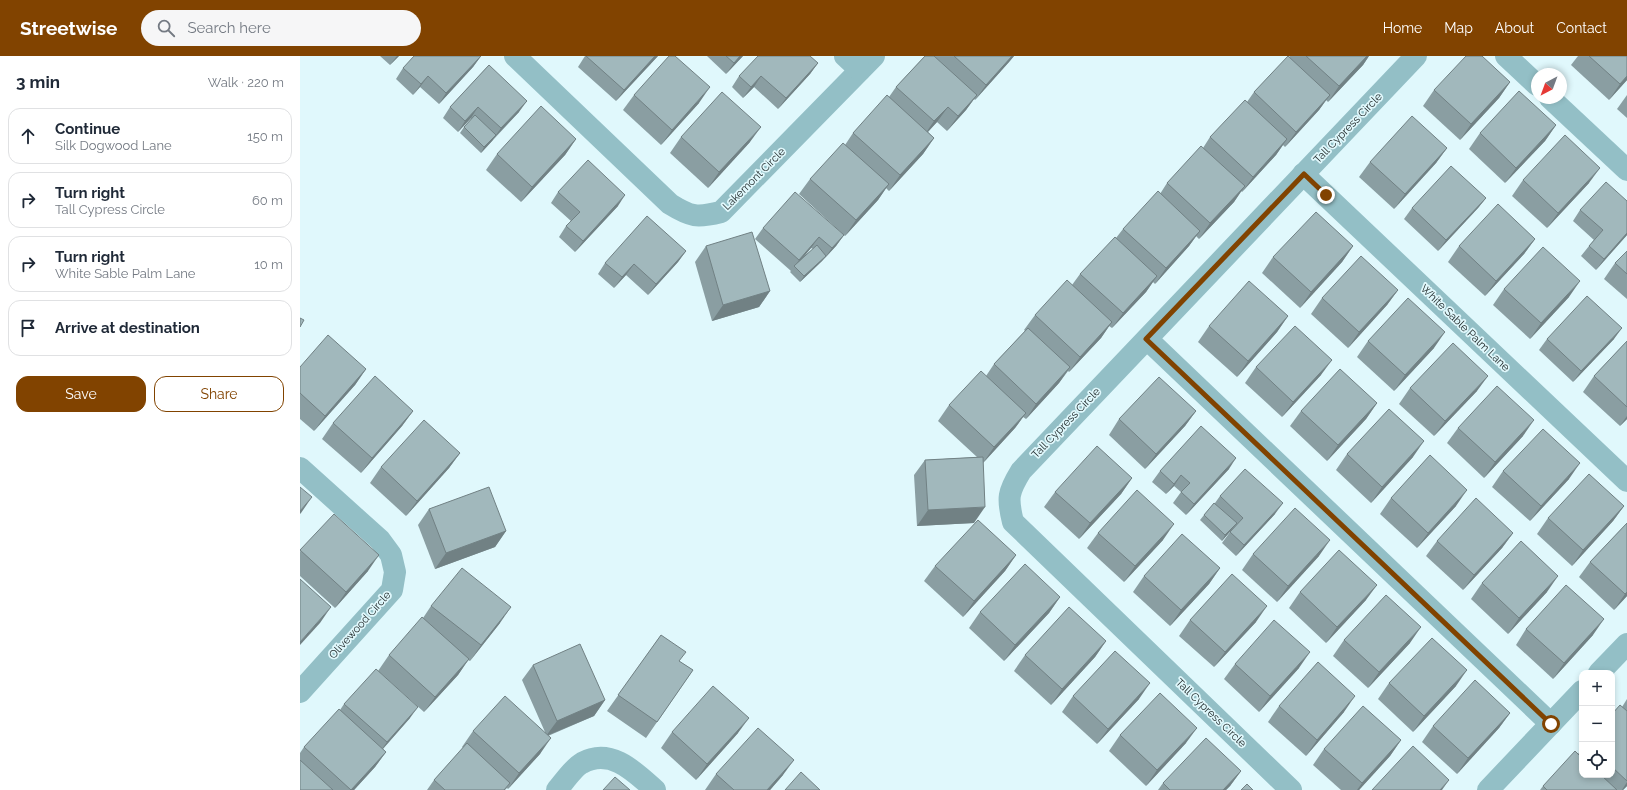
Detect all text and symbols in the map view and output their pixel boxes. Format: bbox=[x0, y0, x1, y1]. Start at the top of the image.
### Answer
search box bbox=[141, 10, 421, 46]
text: Streetwise bbox=[20, 17, 117, 39]
icon: search bbox=[155, 17, 177, 39]
text: Search here bbox=[187, 19, 271, 37]
text: Home bbox=[1383, 20, 1422, 36]
text: Map bbox=[1444, 20, 1473, 36]
text: About bbox=[1495, 20, 1534, 36]
text: Contact bbox=[1556, 20, 1607, 36]
north arrow bbox=[1531, 68, 1567, 104]
text: 3 min bbox=[16, 72, 60, 92]
text: Walk · 220 m bbox=[208, 75, 284, 90]
street label: Tall Cypress Circle bbox=[1311, 90, 1385, 166]
text: Continue bbox=[55, 120, 120, 138]
icon: ahead bbox=[17, 125, 39, 147]
text: 150 m bbox=[247, 129, 283, 144]
text: Silk Dogwood Lane bbox=[55, 138, 172, 153]
street label: Lakemont Circle bbox=[720, 145, 788, 213]
text: Turn right bbox=[55, 184, 125, 202]
route end bbox=[1317, 186, 1335, 204]
icon: right bbox=[17, 189, 39, 211]
text: 60 m bbox=[252, 193, 283, 208]
text: Tall Cypress Circle bbox=[55, 202, 165, 217]
text: Turn right bbox=[55, 248, 125, 266]
icon: right bbox=[17, 253, 39, 275]
text: 10 m bbox=[254, 257, 283, 272]
text: White Sable Palm Lane bbox=[55, 266, 195, 281]
street label: White Sable Palm Lane bbox=[1418, 282, 1513, 374]
icon: arrive bbox=[17, 317, 39, 339]
text: Arrive at destination bbox=[55, 319, 200, 337]
button: Save bbox=[16, 376, 146, 412]
button: Share bbox=[154, 376, 284, 412]
street label: Tall Cypress Circle bbox=[1029, 385, 1103, 461]
street label: Olivewood Circle bbox=[326, 588, 394, 661]
map controls bbox=[1579, 670, 1615, 778]
button: + bbox=[1579, 670, 1615, 706]
street label: Tall Cypress Circle bbox=[1173, 676, 1249, 750]
button: − bbox=[1579, 706, 1615, 742]
route start bbox=[1542, 715, 1560, 733]
button: locate bbox=[1579, 742, 1615, 778]

